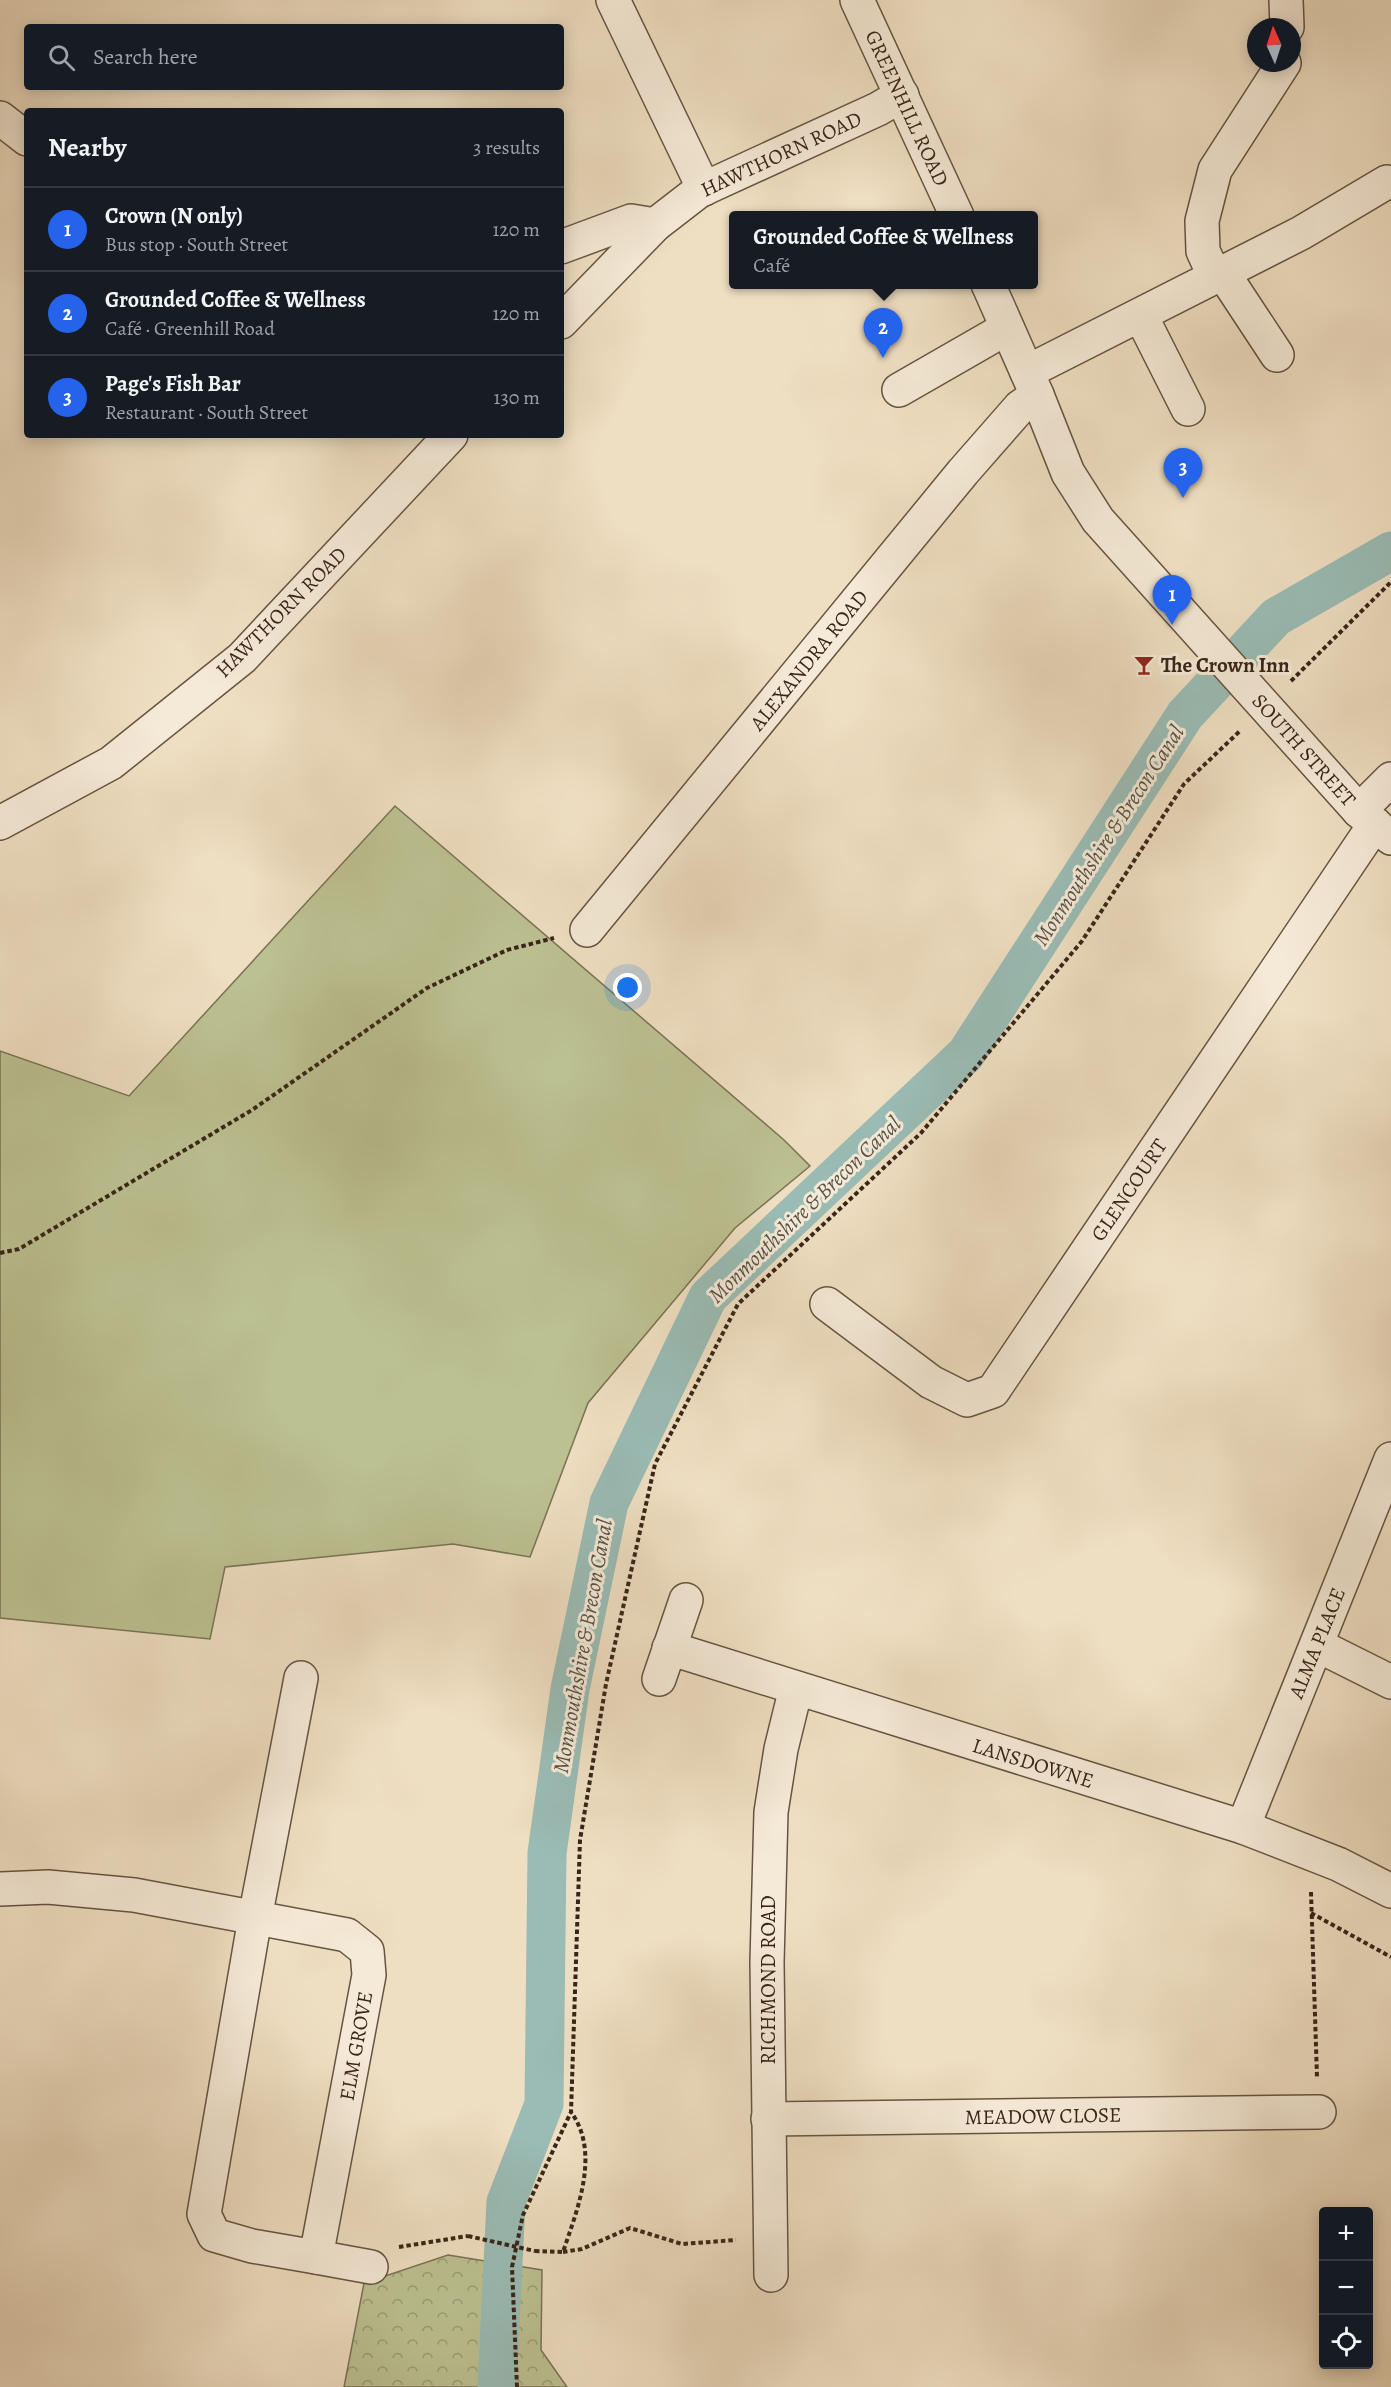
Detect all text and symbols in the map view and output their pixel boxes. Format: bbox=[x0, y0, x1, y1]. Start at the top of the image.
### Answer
north arrow bbox=[1247, 18, 1301, 72]
search box bbox=[24, 24, 564, 90]
street label: GREENHILL ROAD bbox=[859, 25, 955, 191]
icon: search bbox=[45, 41, 78, 74]
text: Search here bbox=[93, 42, 198, 72]
street label: HAWTHORN ROAD bbox=[696, 104, 866, 204]
text: Nearby bbox=[48, 130, 127, 165]
text: 3 results bbox=[473, 134, 540, 161]
text: Crown (N only) bbox=[105, 201, 243, 231]
popup bbox=[729, 211, 1038, 289]
text: 1 bbox=[64, 216, 71, 243]
text: 120 m bbox=[492, 216, 540, 243]
text: Grounded Coffee & Wellness bbox=[753, 222, 1014, 252]
text: Bus stop · South Street bbox=[105, 231, 288, 258]
text: Café bbox=[753, 252, 790, 279]
text: Grounded Coffee & Wellness bbox=[105, 285, 366, 315]
text: 2 bbox=[63, 300, 72, 327]
text: 120 m bbox=[492, 300, 540, 327]
pin: 2 bbox=[864, 308, 902, 358]
text: Café · Greenhill Road bbox=[105, 315, 275, 342]
text: Page's Fish Bar bbox=[105, 369, 241, 399]
text: 3 bbox=[63, 384, 72, 411]
text: 130 m bbox=[494, 384, 540, 411]
text: Restaurant · South Street bbox=[105, 399, 308, 426]
pin: 3 bbox=[1164, 448, 1202, 498]
street label: HAWTHORN ROAD bbox=[209, 540, 353, 684]
pin: 1 bbox=[1152, 576, 1192, 625]
street label: ALEXANDRA ROAD bbox=[743, 584, 875, 737]
place label: The Crown Inn bbox=[1161, 651, 1290, 679]
bar icon: The Crown Inn bbox=[1132, 653, 1156, 677]
street label: SOUTH STREET bbox=[1246, 687, 1363, 813]
water label: Monmouthshire & Brecon Canal bbox=[1026, 719, 1192, 952]
your location bbox=[613, 973, 642, 1002]
water label: Monmouthshire & Brecon Canal bbox=[702, 1109, 908, 1310]
street label: GLENCOURT bbox=[1084, 1133, 1174, 1247]
water label: Monmouthshire & Brecon Canal bbox=[546, 1516, 620, 1776]
street label: ALMA PLACE bbox=[1282, 1583, 1352, 1704]
street label: LANSDOWNE bbox=[969, 1731, 1097, 1795]
street label: RICHMOND ROAD bbox=[754, 1895, 782, 2065]
street label: ELM GROVE bbox=[333, 1989, 379, 2103]
street label: MEADOW CLOSE bbox=[964, 2101, 1122, 2131]
map controls bbox=[1319, 2207, 1373, 2369]
button: + bbox=[1319, 2207, 1373, 2261]
button: − bbox=[1319, 2261, 1373, 2315]
button: locate bbox=[1319, 2315, 1373, 2369]

